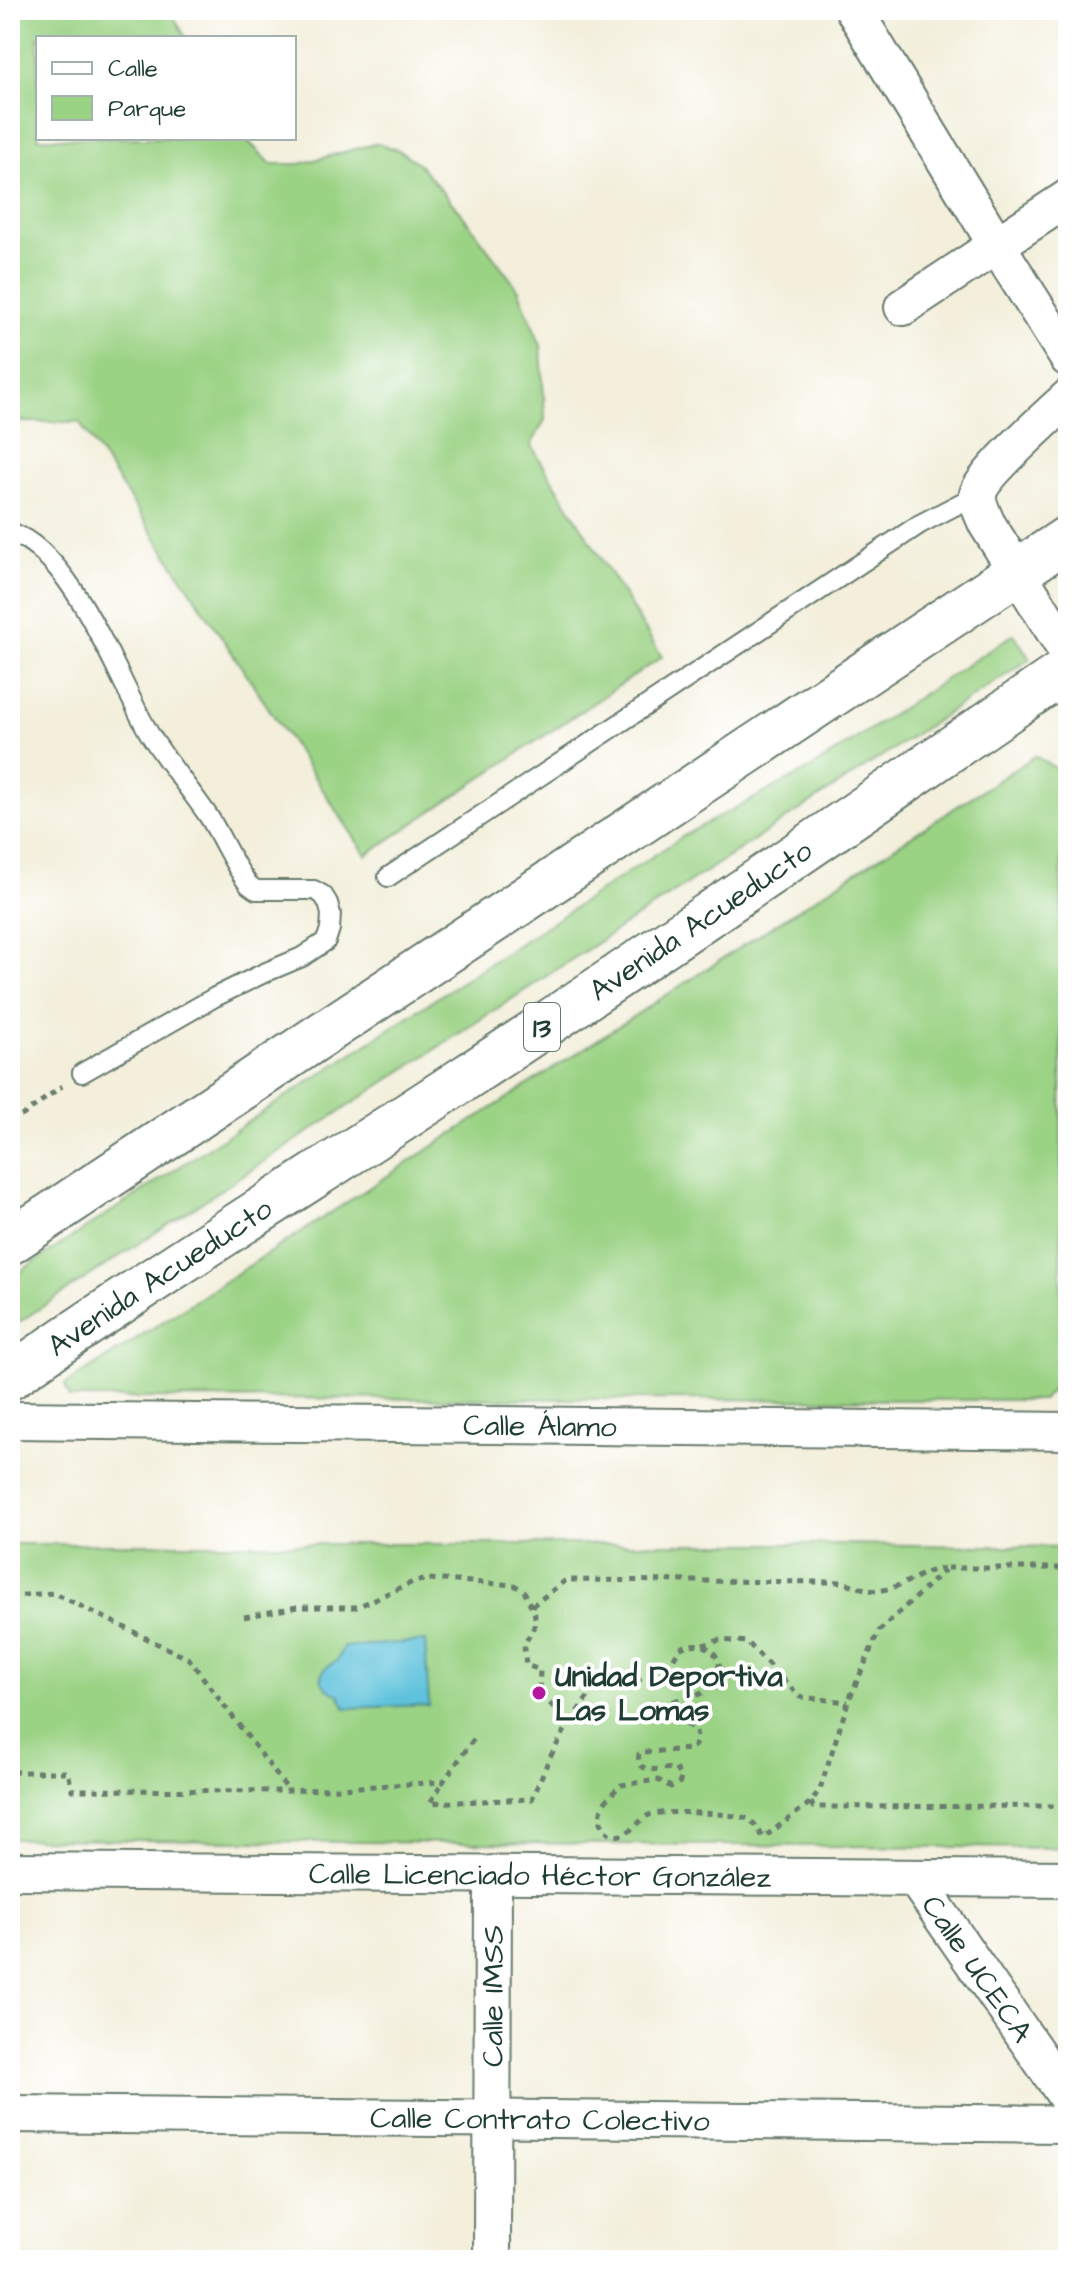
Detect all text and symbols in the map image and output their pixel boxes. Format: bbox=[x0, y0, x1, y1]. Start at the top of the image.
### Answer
legend bbox=[36, 36, 296, 140]
text: Calle bbox=[108, 52, 158, 86]
text: Parque bbox=[108, 92, 186, 126]
street label: Avenida Acueducto bbox=[581, 830, 821, 1012]
road number: 13 bbox=[524, 1003, 560, 1051]
street label: Avenida Acueducto bbox=[39, 1188, 281, 1367]
street label: Calle Álamo bbox=[463, 1405, 617, 1448]
place label: Unidad Deportiva Las Lomas bbox=[555, 1656, 783, 1732]
marker: Unidad Deportiva Las Lomas bbox=[530, 1684, 548, 1702]
street label: Calle Licenciado Héctor González bbox=[309, 1853, 771, 1899]
street label: Calle UCECA bbox=[911, 1887, 1043, 2051]
street label: Calle IMSS bbox=[472, 1925, 515, 2067]
street label: Calle Contrato Colectivo bbox=[370, 2097, 710, 2143]

